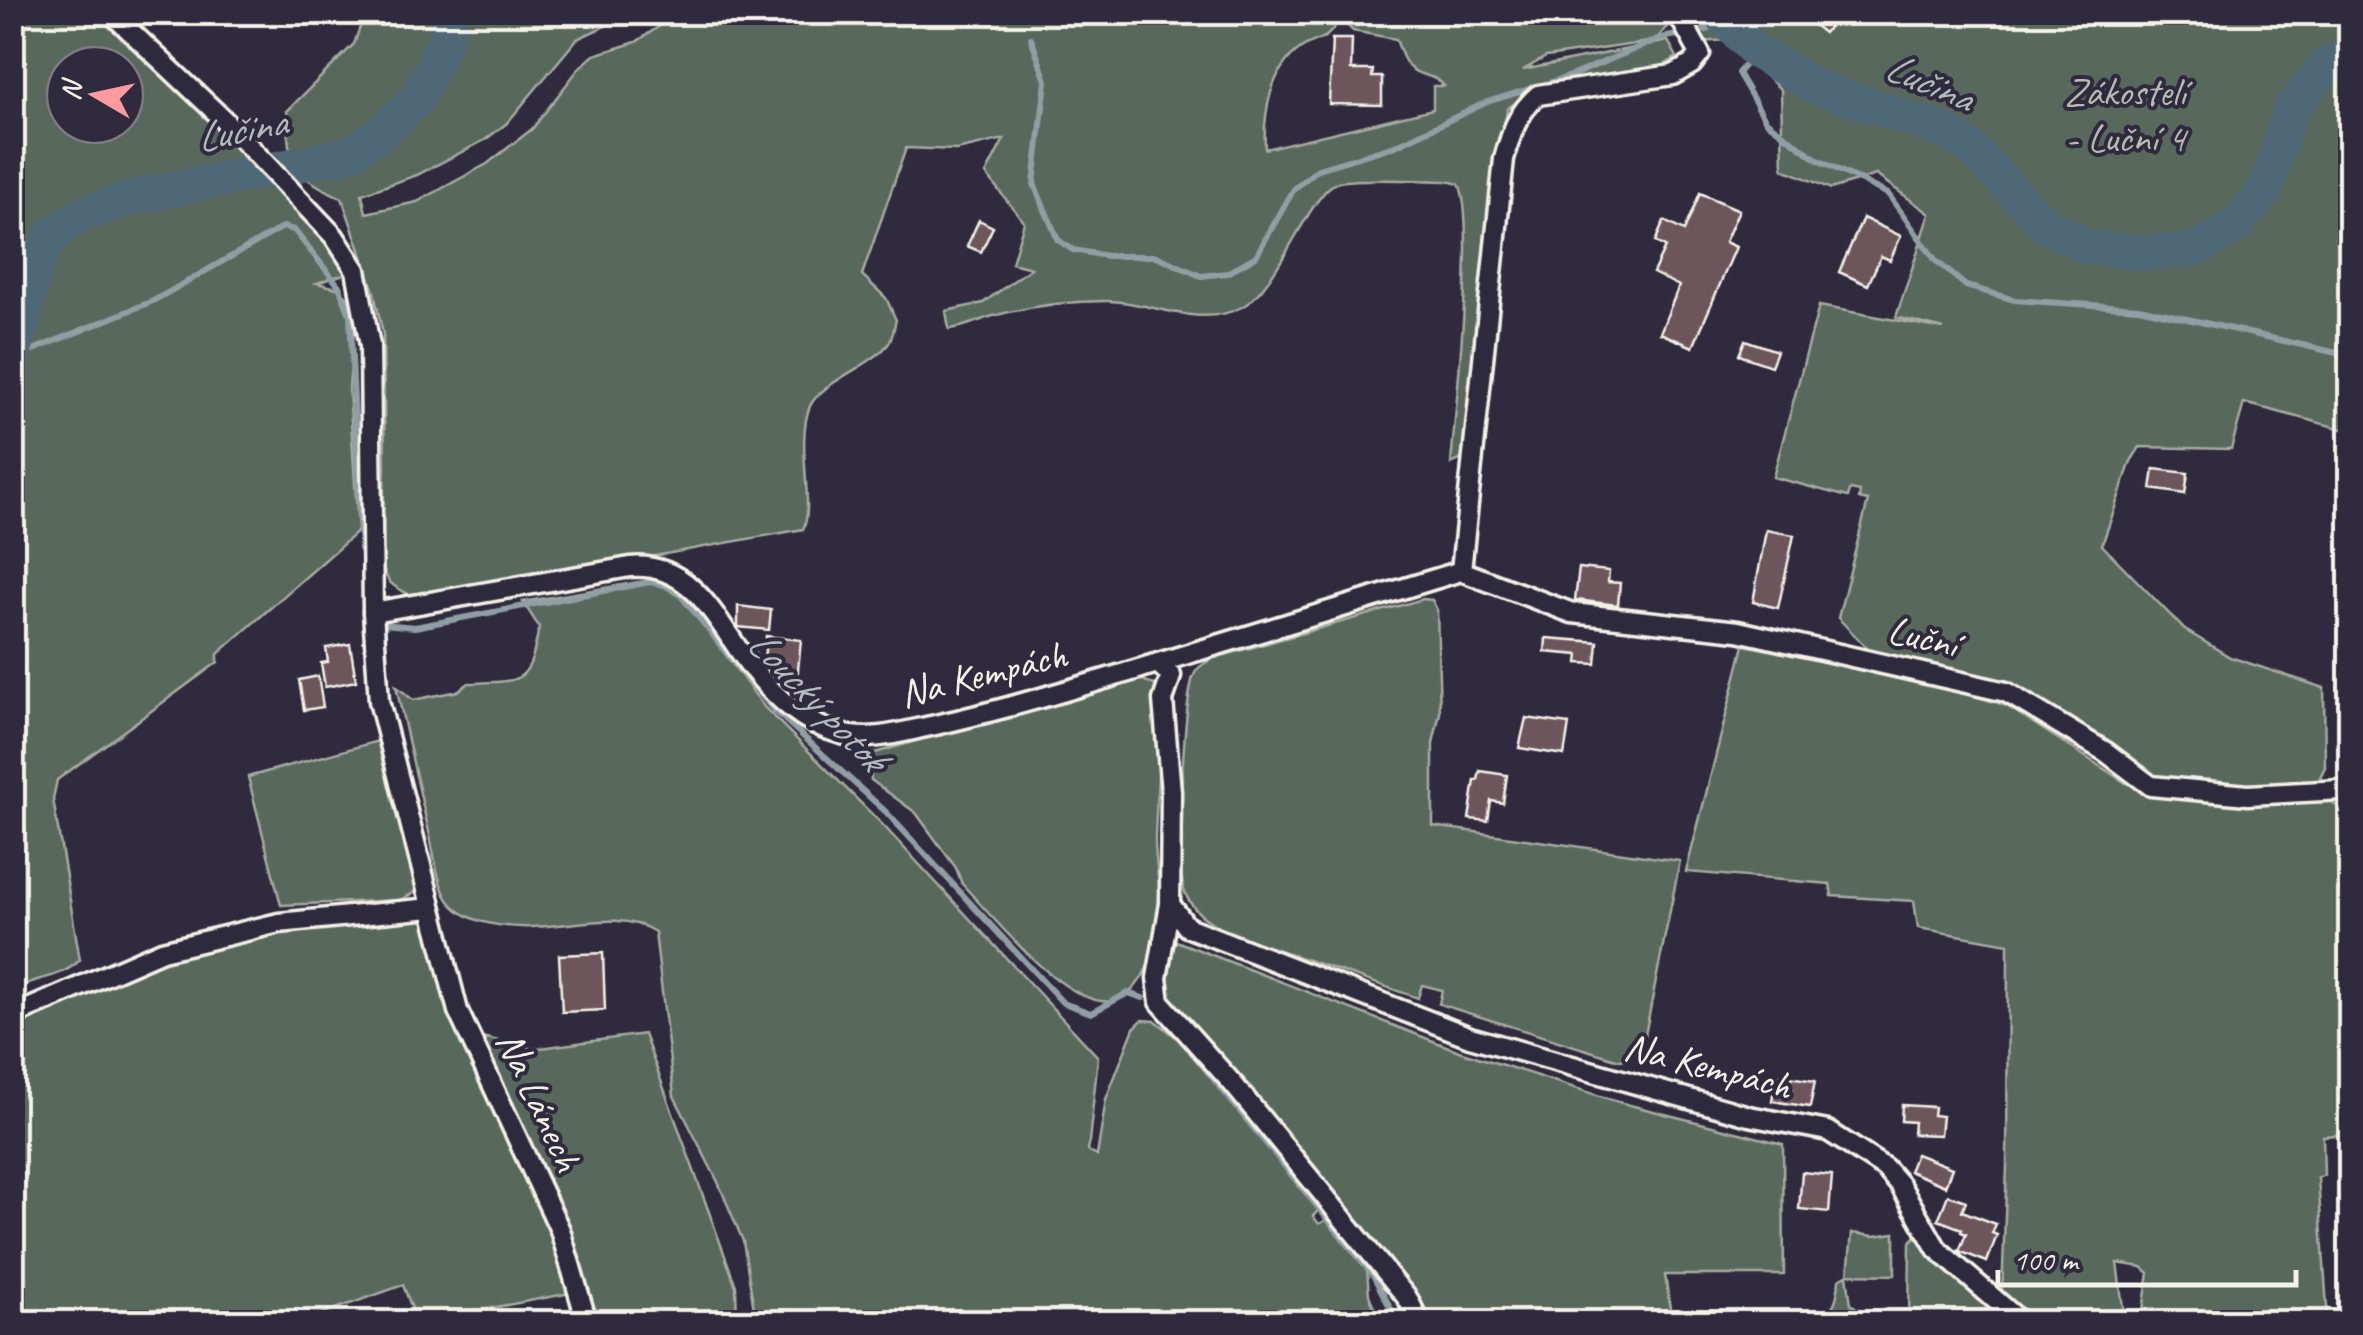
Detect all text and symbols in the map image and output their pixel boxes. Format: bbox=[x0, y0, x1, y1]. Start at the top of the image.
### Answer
water label: Lučina bbox=[1877, 40, 1985, 126]
north arrow bbox=[45, 45, 145, 145]
park label: Zákostelí - Luční 4 bbox=[2064, 67, 2193, 163]
text: N bbox=[52, 75, 90, 102]
water label: Lučina bbox=[192, 95, 294, 165]
street label: Luční bbox=[1883, 605, 1970, 671]
water label: Loucký potok bbox=[736, 618, 903, 788]
street label: Na Kempách bbox=[894, 629, 1073, 719]
street label: Na Kempách bbox=[1619, 1021, 1798, 1111]
street label: Na Lánech bbox=[485, 1023, 593, 1180]
scale bar bbox=[1998, 1225, 2296, 1287]
text: 100 m bbox=[2013, 1241, 2080, 1279]

